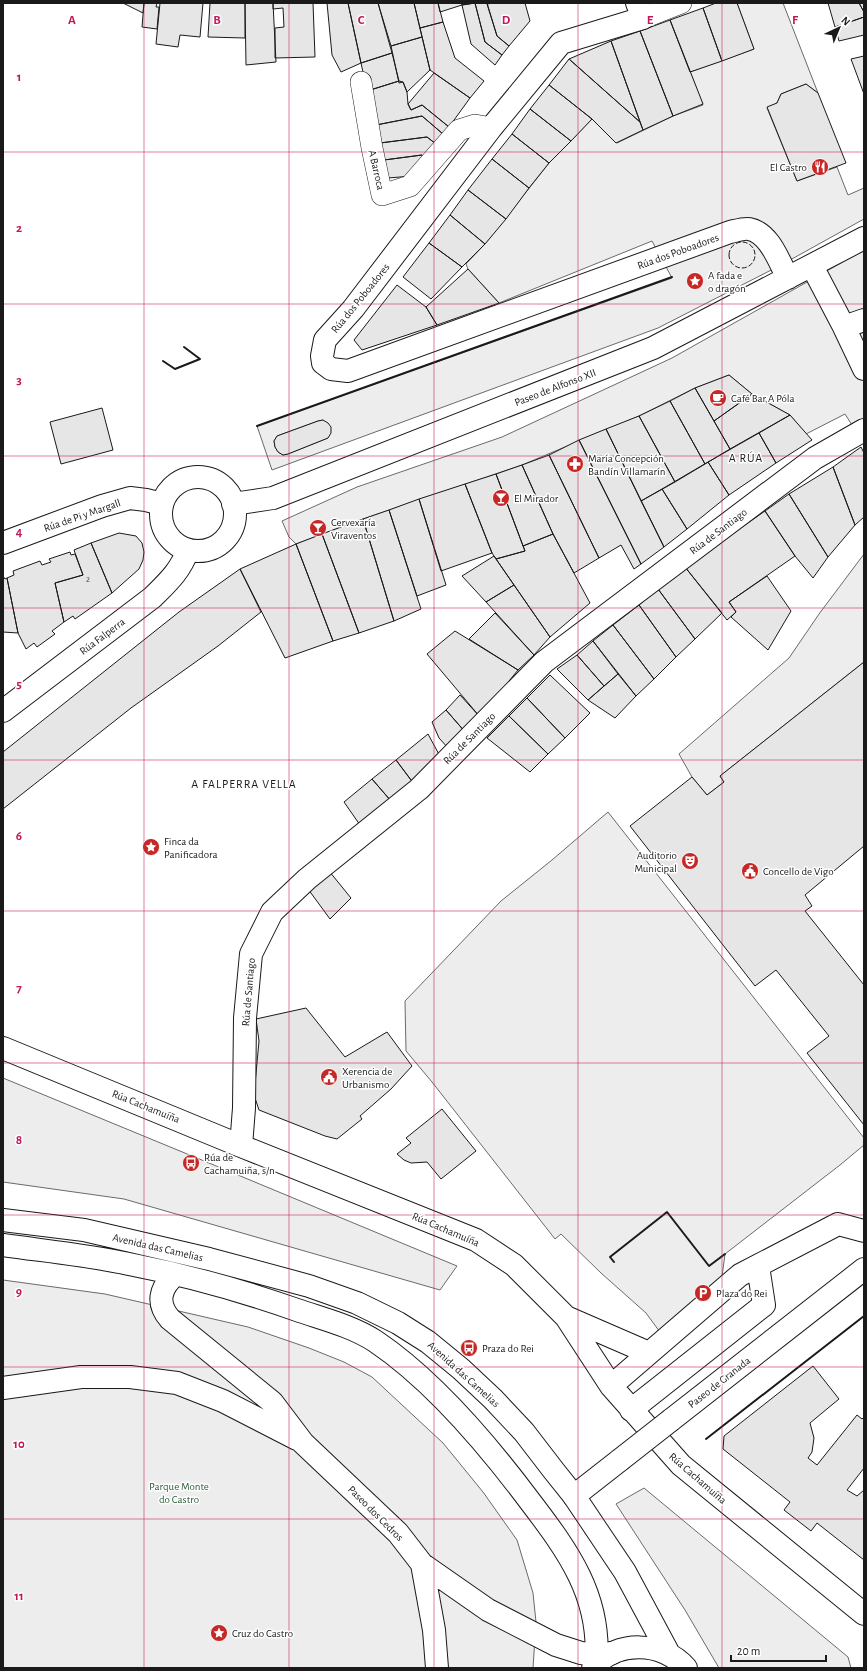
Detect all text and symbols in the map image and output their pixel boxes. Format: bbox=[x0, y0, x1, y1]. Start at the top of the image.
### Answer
north arrow bbox=[819, 8, 859, 48]
text: A bbox=[68, 14, 76, 27]
text: B bbox=[213, 14, 221, 27]
text: C bbox=[358, 14, 365, 27]
text: D bbox=[502, 14, 511, 27]
text: E bbox=[647, 14, 654, 27]
text: F bbox=[792, 14, 799, 27]
text: N bbox=[839, 15, 852, 28]
text: 1 bbox=[17, 71, 21, 84]
street label: A Barroca bbox=[367, 149, 386, 191]
restaurant icon: El Castro bbox=[810, 157, 830, 177]
place label: El Castro bbox=[770, 162, 807, 173]
text: 2 bbox=[16, 222, 22, 235]
street label: Rúa dos Poboadores bbox=[636, 232, 720, 271]
street label: Rúa dos Poboadores bbox=[329, 261, 392, 335]
place label: A fada e o dragón bbox=[708, 270, 746, 294]
place icon: A fada e o dragón bbox=[685, 271, 705, 291]
street label: Paseo de Alfonso XII bbox=[513, 367, 597, 408]
text: 3 bbox=[16, 374, 22, 387]
cafe icon: Café Bar A Póla bbox=[708, 388, 728, 408]
place label: Café Bar A Póla bbox=[731, 393, 795, 404]
district label: A RÚA bbox=[729, 451, 763, 464]
place label: María Concepción Bandín Villamarín bbox=[588, 453, 665, 477]
pharmacy icon: María Concepción Bandín Villamarín bbox=[565, 454, 585, 474]
bar icon: El Mirador bbox=[491, 488, 511, 508]
place label: El Mirador bbox=[514, 493, 559, 504]
street label: Rúa de Pi y Margall bbox=[42, 497, 122, 534]
street label: Rúa de Santiago bbox=[688, 506, 749, 556]
place label: Cervexaría Viraventos bbox=[331, 517, 376, 541]
bar icon: Cervexaría Viraventos bbox=[308, 518, 328, 538]
text: 4 bbox=[16, 526, 23, 539]
house number: 2 bbox=[86, 575, 90, 584]
street label: Rúa Falperra bbox=[78, 616, 127, 657]
text: 5 bbox=[16, 678, 22, 691]
street label: Rúa de Santiago bbox=[441, 710, 497, 766]
district label: A FALPERRA VELLA bbox=[191, 778, 297, 790]
text: 6 bbox=[16, 830, 22, 843]
place label: Finca da Panificadora bbox=[164, 836, 218, 860]
place icon: Finca da Panificadora bbox=[141, 837, 161, 857]
place label: Auditorio Municipal bbox=[634, 850, 677, 874]
theatre icon: Auditorio Municipal bbox=[680, 851, 700, 871]
public building icon: Concello de Vigo bbox=[740, 861, 760, 881]
place label: Concello de Vigo bbox=[763, 866, 834, 877]
street label: Rúa de Santiago bbox=[240, 957, 257, 1027]
text: 7 bbox=[16, 982, 22, 995]
place label: Xerencia de Urbanismo bbox=[342, 1066, 392, 1090]
public building icon: Xerencia de Urbanismo bbox=[319, 1067, 339, 1087]
street label: Rúa Cachamuíña bbox=[110, 1088, 181, 1125]
text: 8 bbox=[16, 1134, 22, 1147]
place label: Rúa de Cachamuiña, s/n bbox=[204, 1152, 275, 1176]
bus stop icon: Rúa de Cachamuiña, s/n bbox=[181, 1153, 201, 1173]
street label: Rúa Cachamuíña bbox=[411, 1210, 481, 1249]
street label: Avenida das Camelias bbox=[112, 1232, 204, 1263]
parking icon: Plaza do Rei bbox=[693, 1283, 713, 1303]
text: 9 bbox=[16, 1286, 22, 1299]
place label: Plaza do Rei bbox=[716, 1288, 767, 1299]
bus stop icon: Praza do Rei bbox=[459, 1338, 479, 1358]
street label: Avenida das Camelias bbox=[426, 1339, 502, 1409]
place label: Praza do Rei bbox=[482, 1343, 534, 1354]
street label: Paseo de Granada bbox=[686, 1355, 753, 1410]
text: 10 bbox=[13, 1438, 25, 1451]
street label: Rúa Cachamuíña bbox=[667, 1451, 728, 1506]
park label: Parque Monte do Castro bbox=[149, 1481, 209, 1505]
street label: Paseo dos Cedros bbox=[346, 1484, 405, 1543]
text: 11 bbox=[14, 1590, 24, 1603]
place icon: Cruz do Castro bbox=[209, 1623, 229, 1643]
place label: Cruz do Castro bbox=[232, 1628, 293, 1639]
scale bar bbox=[731, 1637, 826, 1663]
text: 20 m bbox=[737, 1645, 760, 1657]

